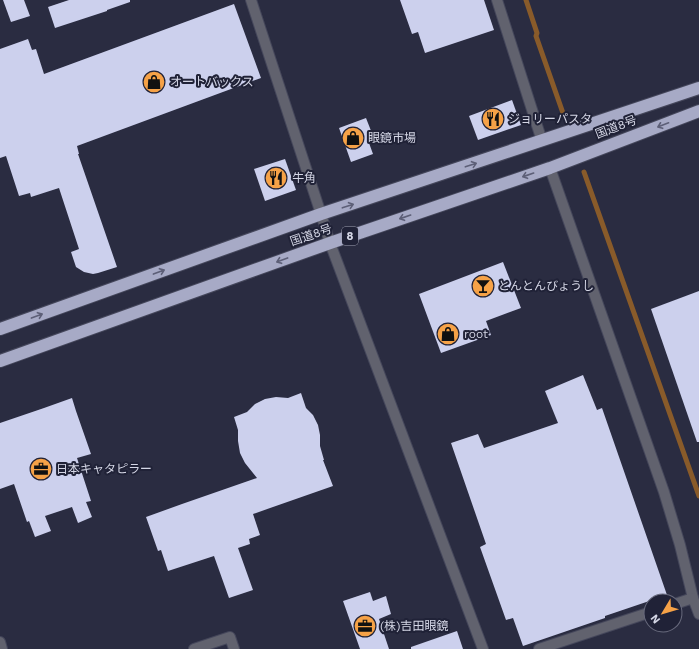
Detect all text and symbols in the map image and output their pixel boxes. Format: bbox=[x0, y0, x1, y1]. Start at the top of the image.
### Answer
shop icon: オートバックス bbox=[141, 69, 167, 95]
place label: オートバックス bbox=[170, 75, 254, 89]
restaurant icon: ジョリーパスタ bbox=[480, 106, 506, 132]
place label: ジョリーパスタ bbox=[508, 112, 592, 126]
street label: 国道8号 bbox=[593, 113, 639, 141]
one-way arrow bbox=[657, 121, 669, 129]
shop icon: 眼鏡市場 bbox=[340, 125, 366, 151]
place label: 眼鏡市場 bbox=[368, 131, 416, 145]
one-way arrow bbox=[465, 160, 477, 168]
restaurant icon: 牛角 bbox=[263, 165, 289, 191]
place label: 牛角 bbox=[292, 171, 316, 185]
one-way arrow bbox=[522, 172, 534, 180]
one-way arrow bbox=[341, 201, 353, 209]
one-way arrow bbox=[399, 214, 411, 222]
street label: 国道8号 bbox=[288, 221, 334, 249]
road number: 8 bbox=[342, 227, 358, 245]
one-way arrow bbox=[276, 257, 289, 264]
one-way arrow bbox=[153, 268, 166, 275]
bar icon: とんとんびょうし bbox=[470, 273, 496, 299]
place label: とんとんびょうし bbox=[498, 279, 594, 293]
one-way arrow bbox=[30, 311, 42, 319]
shop icon: root bbox=[435, 321, 461, 347]
place label: root bbox=[464, 327, 488, 341]
office icon: 日本キャタピラー bbox=[28, 456, 54, 482]
place label: 日本キャタピラー bbox=[56, 462, 152, 476]
north arrow bbox=[643, 593, 683, 633]
text: N bbox=[648, 612, 663, 626]
office icon: (株)吉田眼鏡 bbox=[352, 613, 378, 639]
place label: (株)吉田眼鏡 bbox=[380, 619, 448, 633]

